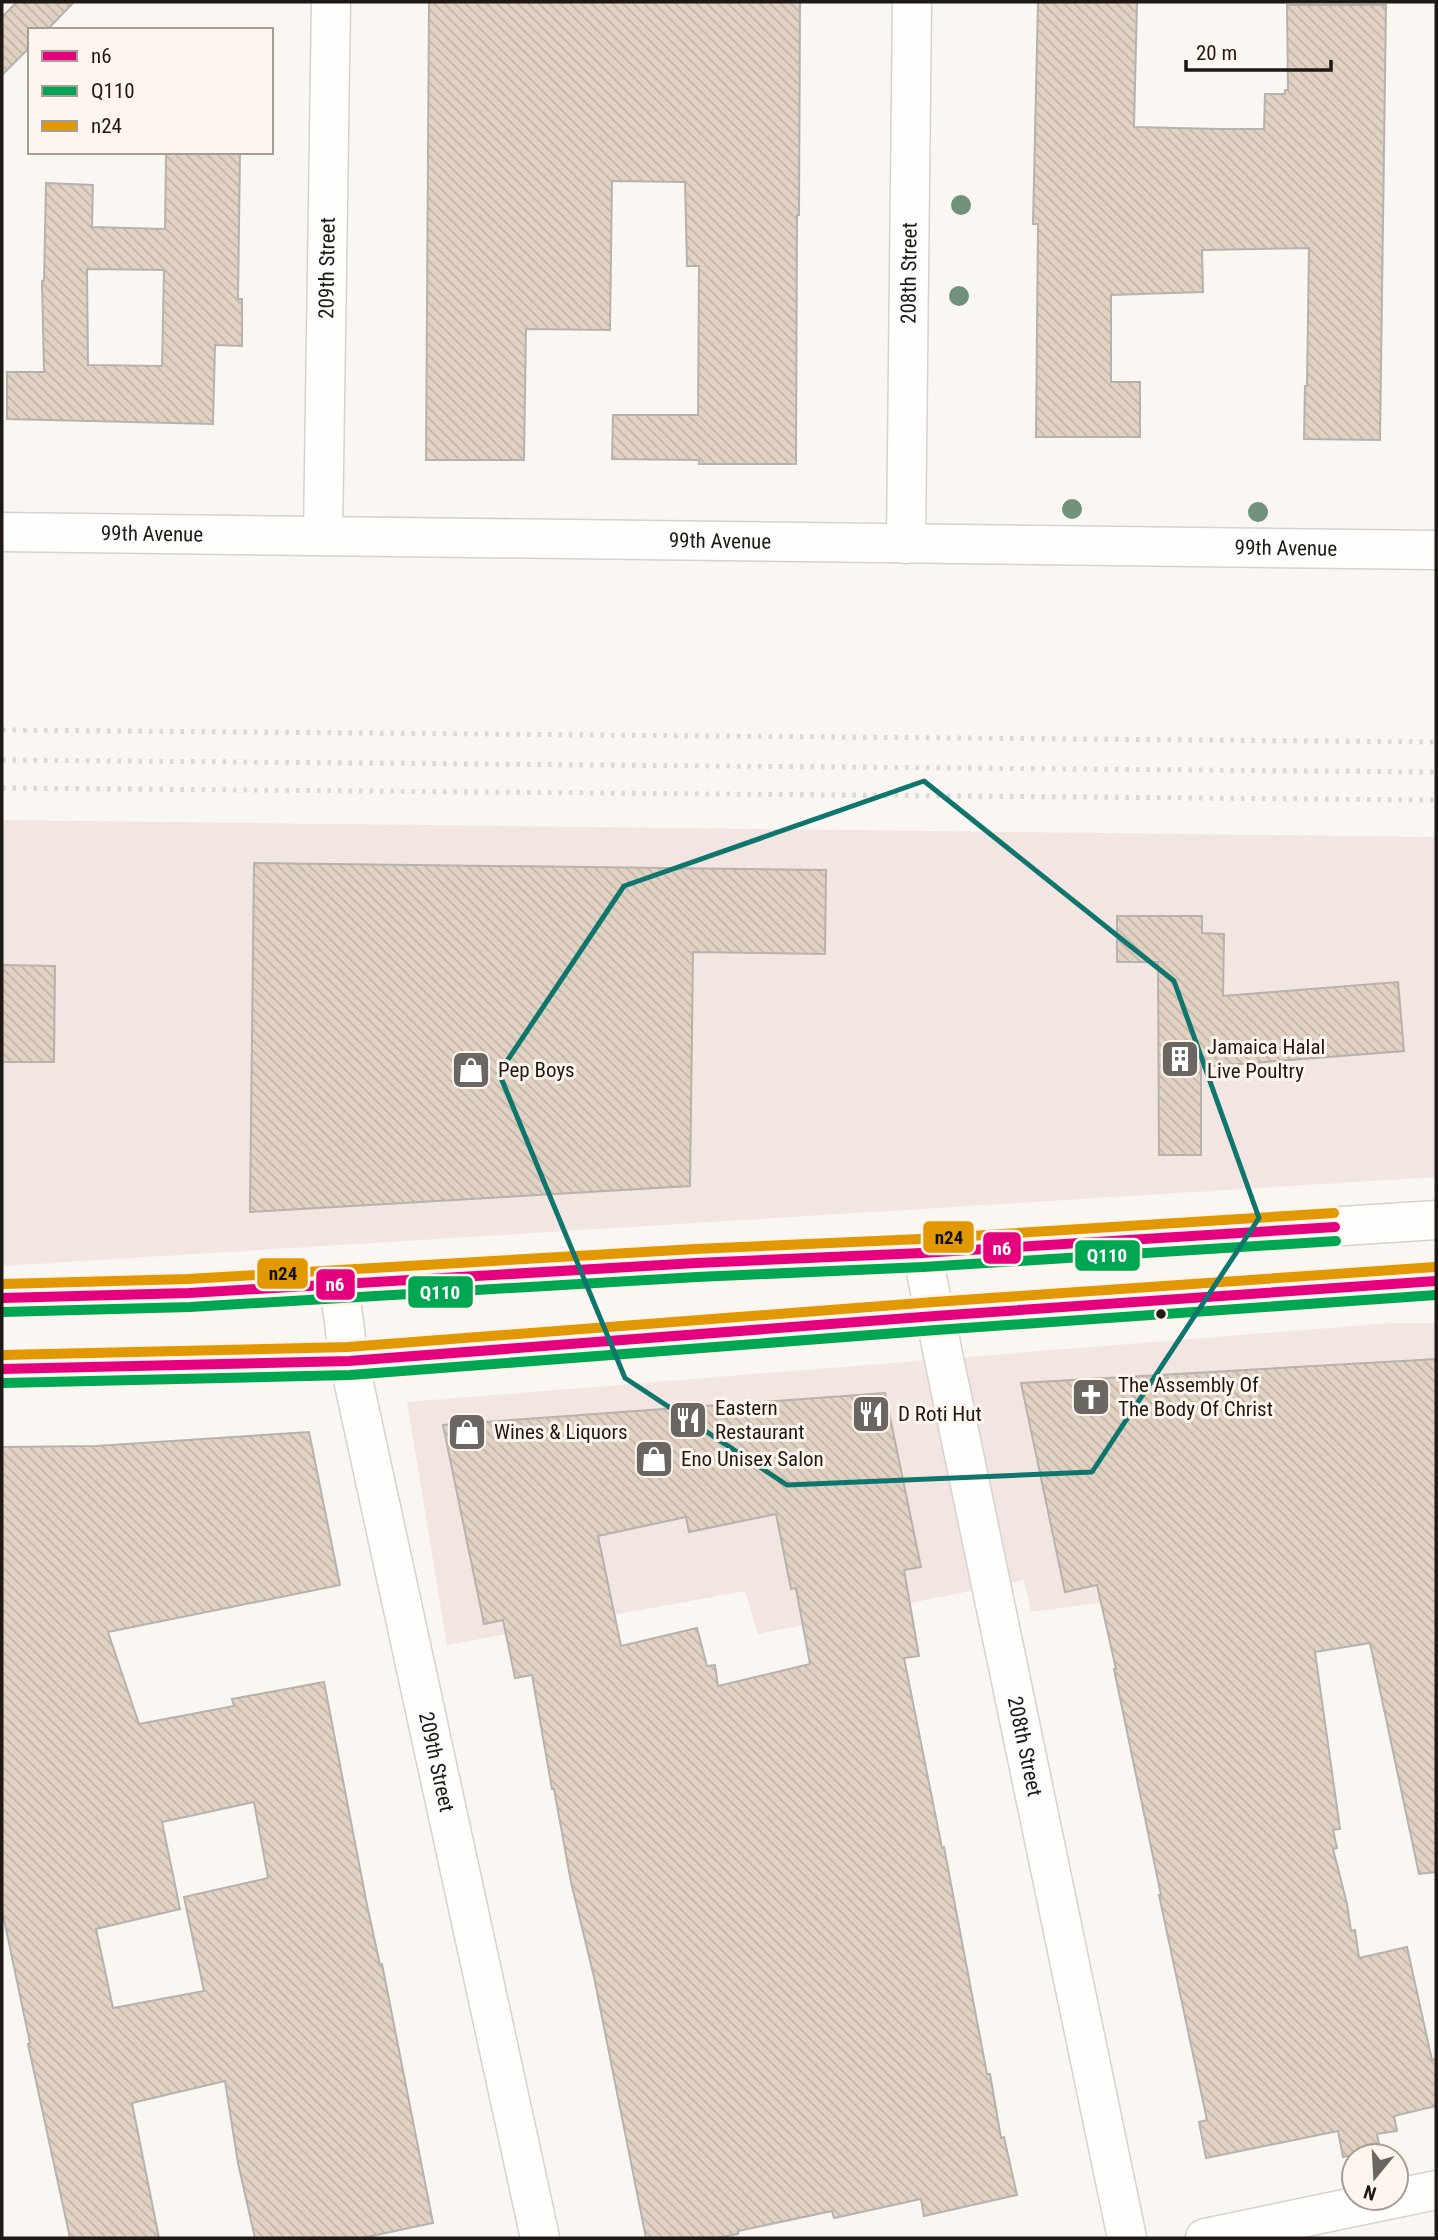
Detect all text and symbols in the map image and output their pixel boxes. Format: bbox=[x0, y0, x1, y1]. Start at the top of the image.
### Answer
legend bbox=[28, 28, 273, 154]
scale bar bbox=[1186, 28, 1331, 72]
text: 20 m bbox=[1196, 41, 1237, 65]
text: n6 bbox=[91, 44, 112, 68]
text: Q110 bbox=[91, 79, 135, 103]
text: n24 bbox=[91, 114, 122, 138]
street label: 209th Street bbox=[314, 217, 340, 319]
street label: 208th Street bbox=[896, 222, 922, 324]
street label: 99th Avenue bbox=[101, 521, 204, 547]
street label: 99th Avenue bbox=[669, 528, 771, 554]
street label: 99th Avenue bbox=[1235, 535, 1337, 561]
place label: Jamaica Halal Live Poultry bbox=[1207, 1035, 1325, 1083]
building icon: Jamaica Halal Live Poultry bbox=[1159, 1038, 1201, 1080]
shop icon: Pep Boys bbox=[450, 1049, 492, 1091]
place label: Pep Boys bbox=[498, 1058, 575, 1082]
line badge: n24 bbox=[922, 1220, 975, 1254]
text: n24 bbox=[935, 1226, 963, 1249]
line badge: n6 bbox=[982, 1231, 1022, 1265]
text: n6 bbox=[993, 1237, 1011, 1260]
line badge: Q110 bbox=[1074, 1239, 1141, 1272]
text: Q110 bbox=[1087, 1244, 1127, 1267]
line badge: n24 bbox=[256, 1257, 309, 1290]
text: n24 bbox=[269, 1262, 297, 1285]
line badge: n6 bbox=[315, 1268, 356, 1301]
text: n6 bbox=[326, 1273, 344, 1296]
line badge: Q110 bbox=[407, 1275, 474, 1309]
text: Q110 bbox=[420, 1281, 460, 1304]
unlabelled marker bbox=[1154, 1307, 1168, 1321]
place label: The Assembly Of The Body Of Christ bbox=[1118, 1373, 1273, 1421]
church icon: The Assembly Of The Body Of Christ bbox=[1070, 1376, 1112, 1418]
restaurant icon: D Roti Hut bbox=[850, 1393, 892, 1435]
place label: Eastern Restaurant bbox=[715, 1396, 804, 1444]
restaurant icon: Eastern Restaurant bbox=[667, 1399, 709, 1441]
place label: D Roti Hut bbox=[898, 1402, 982, 1426]
shop icon: Wines & Liquors bbox=[446, 1411, 488, 1453]
place label: Wines & Liquors bbox=[494, 1420, 627, 1444]
shop icon: Eno Unisex Salon bbox=[633, 1438, 675, 1480]
place label: Eno Unisex Salon bbox=[681, 1447, 824, 1471]
street label: 208th Street bbox=[1003, 1694, 1047, 1799]
street label: 209th Street bbox=[414, 1710, 459, 1814]
north arrow bbox=[1340, 2142, 1410, 2212]
text: N bbox=[1361, 2180, 1379, 2205]

